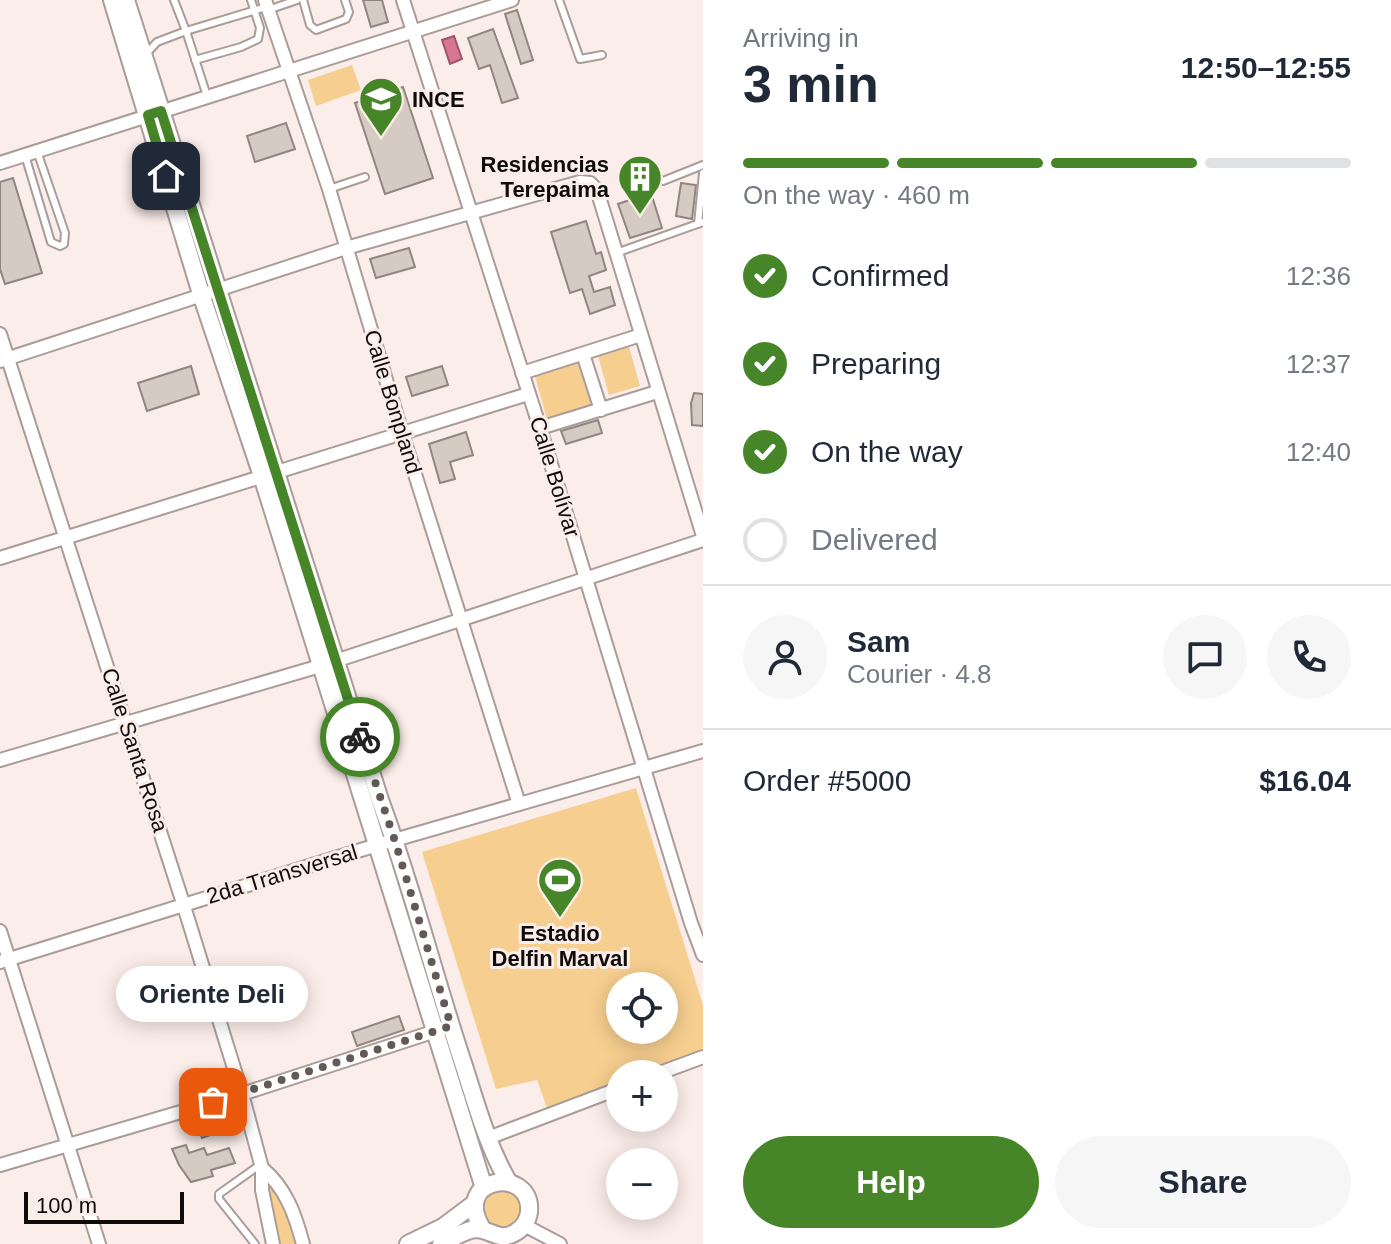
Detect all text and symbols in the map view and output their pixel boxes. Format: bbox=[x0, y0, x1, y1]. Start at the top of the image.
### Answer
text: Arriving in bbox=[743, 23, 859, 53]
text: 12:50–12:55 bbox=[1181, 51, 1351, 84]
text: 3 min bbox=[743, 55, 879, 113]
school or university icon: INCE bbox=[357, 75, 405, 138]
place label: INCE bbox=[412, 87, 465, 112]
pin bbox=[132, 142, 200, 210]
place label: Residencias Terepaima bbox=[481, 152, 610, 202]
building icon: Residencias Terepaima bbox=[616, 153, 664, 216]
icon: home bbox=[144, 154, 188, 198]
text: On the way · 460 m bbox=[743, 180, 970, 210]
icon: check bbox=[743, 254, 787, 298]
text: Confirmed bbox=[811, 259, 949, 292]
text: 12:36 bbox=[1286, 261, 1351, 291]
street label: Calle Bonpland bbox=[359, 327, 427, 477]
icon: check bbox=[743, 342, 787, 386]
text: Preparing bbox=[811, 347, 941, 380]
text: 12:37 bbox=[1286, 349, 1351, 379]
street label: Calle Bolívar bbox=[525, 414, 585, 540]
icon: check bbox=[743, 430, 787, 474]
text: On the way bbox=[811, 435, 963, 468]
text: 12:40 bbox=[1286, 437, 1351, 467]
text: Delivered bbox=[811, 523, 938, 556]
button: person bbox=[743, 615, 827, 699]
button: chat bbox=[1163, 615, 1247, 699]
button: phone bbox=[1267, 615, 1351, 699]
text: Sam bbox=[847, 625, 910, 658]
text: Courier · 4.8 bbox=[847, 659, 992, 689]
street label: Calle Santa Rosa bbox=[97, 665, 174, 836]
courier bbox=[320, 697, 400, 777]
icon: bike bbox=[338, 715, 382, 759]
text: Order #5000 bbox=[743, 764, 911, 797]
text: $16.04 bbox=[1259, 764, 1351, 797]
street label: 2da Transversal bbox=[203, 839, 361, 909]
sports icon: Estadio Delfin Marval bbox=[536, 856, 584, 919]
place label: Estadio Delfin Marval bbox=[492, 921, 628, 971]
callout: Oriente Deli bbox=[117, 966, 309, 1022]
map controls bbox=[606, 972, 678, 1220]
button: locate bbox=[606, 972, 678, 1044]
text: Oriente Deli bbox=[139, 979, 285, 1009]
button: + bbox=[606, 1060, 678, 1132]
pin bbox=[179, 1068, 247, 1136]
icon: bag bbox=[191, 1080, 235, 1124]
button: Help bbox=[743, 1136, 1039, 1228]
button: Share bbox=[1055, 1136, 1351, 1228]
button: − bbox=[606, 1148, 678, 1220]
scale bar bbox=[24, 1188, 184, 1224]
text: 100 m bbox=[36, 1193, 97, 1218]

